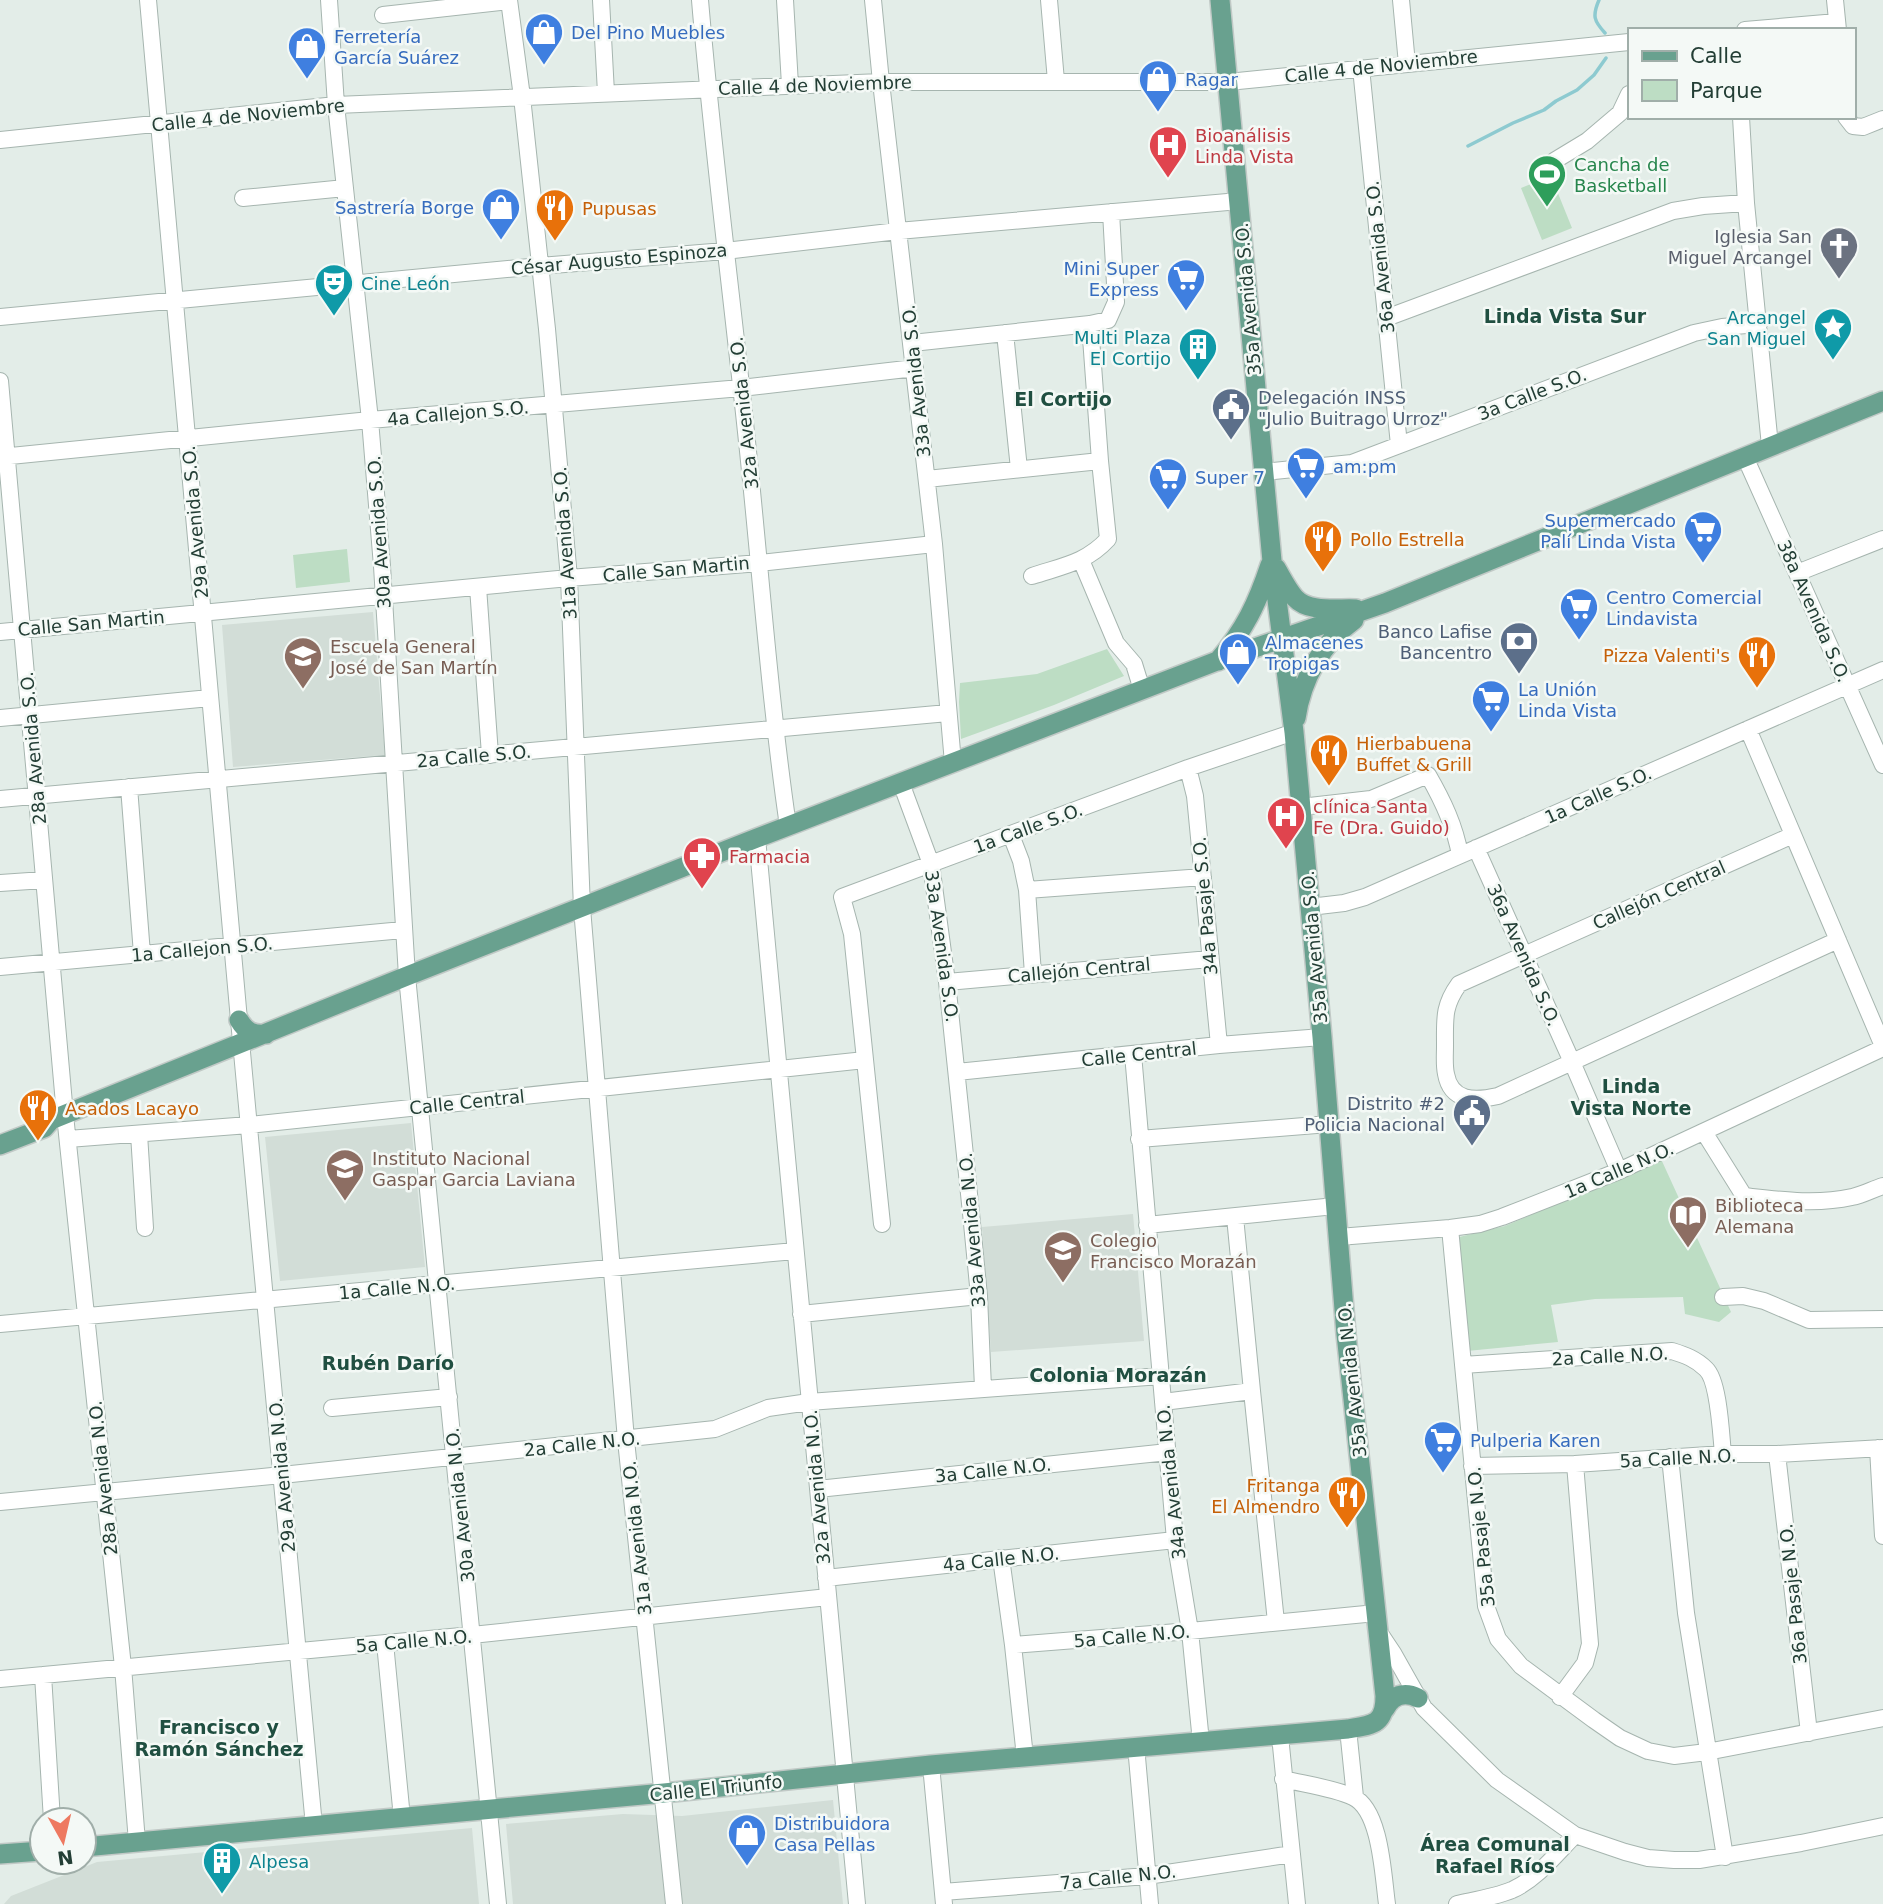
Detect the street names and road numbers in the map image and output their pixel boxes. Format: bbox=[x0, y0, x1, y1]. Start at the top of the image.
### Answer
street label: Calle 4 de Noviembre bbox=[1283, 45, 1479, 87]
street label: Calle 4 de Noviembre bbox=[718, 71, 912, 99]
street label: Calle 4 de Noviembre bbox=[150, 94, 346, 136]
street label: 36a Avenida S.O. bbox=[1362, 180, 1398, 334]
street label: 35a Avenida S.O. bbox=[1231, 222, 1265, 376]
street label: César Augusto Espinoza bbox=[510, 239, 728, 279]
street label: 33a Avenida S.O. bbox=[898, 304, 934, 458]
street label: 32a Avenida S.O. bbox=[726, 336, 762, 490]
street label: 3a Calle S.O. bbox=[1475, 364, 1589, 424]
street label: 4a Callejon S.O. bbox=[386, 396, 530, 430]
street label: 29a Avenida S.O. bbox=[178, 445, 212, 599]
street label: 30a Avenida S.O. bbox=[363, 455, 395, 609]
street label: 31a Avenida S.O. bbox=[549, 466, 581, 620]
street label: 38a Avenida S.O. bbox=[1773, 537, 1855, 685]
street label: Calle San Martin bbox=[602, 552, 750, 586]
street label: Calle San Martin bbox=[17, 606, 165, 640]
street label: 28a Avenida S.O. bbox=[16, 671, 50, 825]
street label: 2a Calle S.O. bbox=[416, 741, 532, 771]
street label: 1a Calle S.O. bbox=[1541, 762, 1655, 828]
street label: 1a Calle S.O. bbox=[970, 798, 1086, 858]
street label: 34a Pasaje S.O. bbox=[1188, 836, 1222, 976]
street label: Callejón Central bbox=[1589, 856, 1729, 934]
street label: 33a Avenida S.O. bbox=[921, 869, 963, 1023]
street label: 35a Avenida S.O. bbox=[1297, 870, 1331, 1024]
street label: 36a Avenida S.O. bbox=[1483, 881, 1565, 1029]
street label: 1a Callejon S.O. bbox=[130, 932, 274, 966]
street label: Callejón Central bbox=[1007, 953, 1151, 987]
street label: Calle Central bbox=[1080, 1037, 1198, 1071]
street label: Calle Central bbox=[408, 1085, 526, 1119]
street label: 1a Calle N.O. bbox=[1561, 1137, 1677, 1203]
street label: 33a Avenida N.O. bbox=[955, 1152, 989, 1308]
street label: 1a Calle N.O. bbox=[338, 1272, 456, 1304]
street label: 35a Avenida N.O. bbox=[1333, 1302, 1371, 1458]
street label: 2a Calle N.O. bbox=[1551, 1342, 1669, 1370]
street label: 29a Avenida N.O. bbox=[265, 1397, 299, 1553]
street label: 28a Avenida N.O. bbox=[84, 1400, 122, 1556]
street label: 34a Avenida N.O. bbox=[1152, 1404, 1190, 1560]
street label: 32a Avenida N.O. bbox=[800, 1409, 834, 1565]
street label: 30a Avenida N.O. bbox=[441, 1427, 479, 1583]
street label: 2a Calle N.O. bbox=[523, 1427, 641, 1461]
street label: 5a Calle N.O. bbox=[1619, 1444, 1737, 1472]
street label: 3a Calle N.O. bbox=[934, 1453, 1052, 1487]
street label: 31a Avenida N.O. bbox=[618, 1460, 656, 1616]
street label: 35a Pasaje N.O. bbox=[1463, 1466, 1499, 1608]
street label: 36a Pasaje N.O. bbox=[1775, 1523, 1811, 1665]
street label: 4a Calle N.O. bbox=[942, 1542, 1060, 1576]
street label: 5a Calle N.O. bbox=[1073, 1620, 1191, 1652]
street label: 5a Calle N.O. bbox=[355, 1625, 473, 1657]
street label: Calle El Triunfo bbox=[649, 1771, 783, 1805]
street label: 7a Calle N.O. bbox=[1059, 1860, 1177, 1894]

